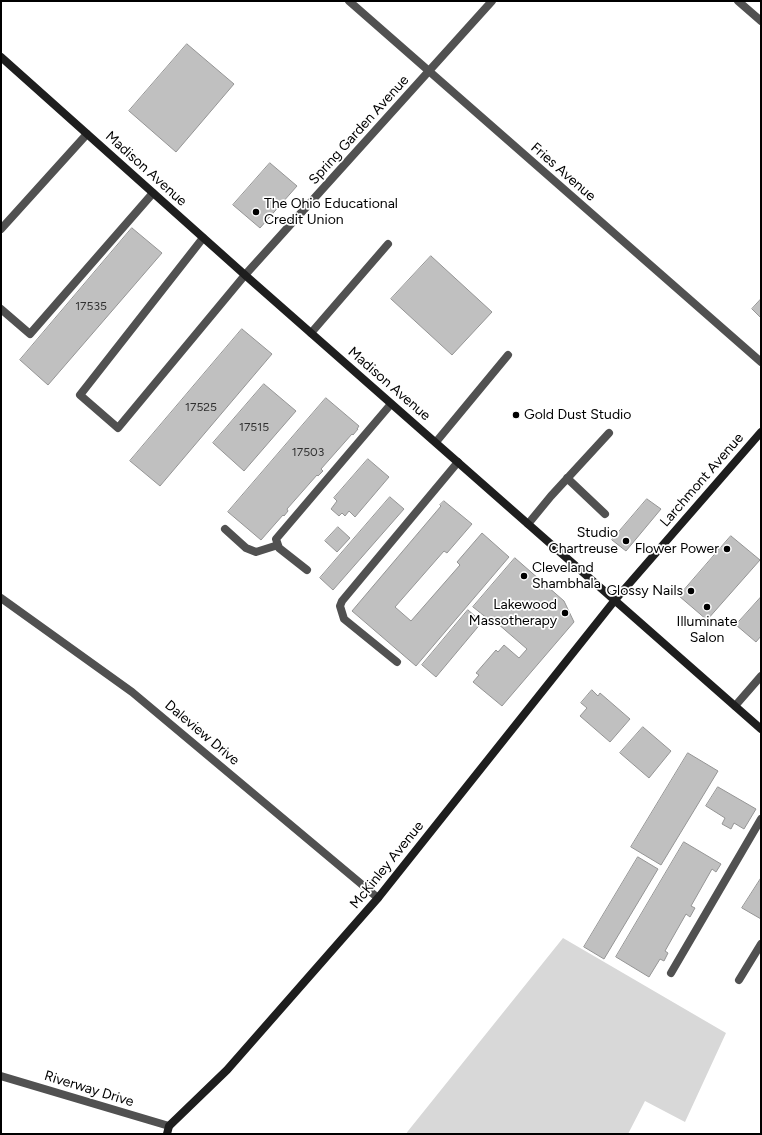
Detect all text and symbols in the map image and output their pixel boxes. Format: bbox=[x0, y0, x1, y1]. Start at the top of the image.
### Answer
street label: Spring Garden Avenue bbox=[305, 72, 413, 188]
street label: Madison Avenue bbox=[102, 128, 190, 210]
street label: Fries Avenue bbox=[527, 139, 599, 205]
place label: The Ohio Educational Credit Union bbox=[264, 196, 398, 228]
marker: The Ohio Educational Credit Union bbox=[251, 207, 261, 217]
house number: 17535 bbox=[75, 299, 107, 313]
street label: Madison Avenue bbox=[344, 344, 434, 424]
house number: 17525 bbox=[185, 400, 217, 414]
place label: Gold Dust Studio bbox=[524, 407, 631, 423]
marker: Gold Dust Studio bbox=[511, 410, 521, 420]
house number: 17515 bbox=[239, 420, 269, 434]
street label: Larchmont Avenue bbox=[657, 430, 747, 530]
house number: 17503 bbox=[292, 445, 324, 459]
place label: Studio Chartreuse bbox=[549, 525, 618, 558]
marker: Studio Chartreuse bbox=[621, 536, 631, 546]
place label: Flower Power bbox=[635, 541, 719, 557]
marker: Flower Power bbox=[722, 544, 732, 554]
place label: Cleveland Shambhala bbox=[532, 560, 601, 592]
marker: Cleveland Shambhala bbox=[519, 571, 529, 581]
place label: Glossy Nails bbox=[606, 583, 683, 599]
marker: Glossy Nails bbox=[686, 586, 696, 596]
place label: Lakewood Massotherapy bbox=[469, 597, 557, 630]
marker: Illuminate Salon bbox=[702, 602, 712, 612]
marker: Lakewood Massotherapy bbox=[560, 608, 570, 618]
place label: Illuminate Salon bbox=[677, 614, 737, 646]
street label: Daleview Drive bbox=[161, 697, 243, 769]
street label: McKinley Avenue bbox=[347, 818, 427, 912]
street label: Riverway Drive bbox=[42, 1067, 136, 1111]

